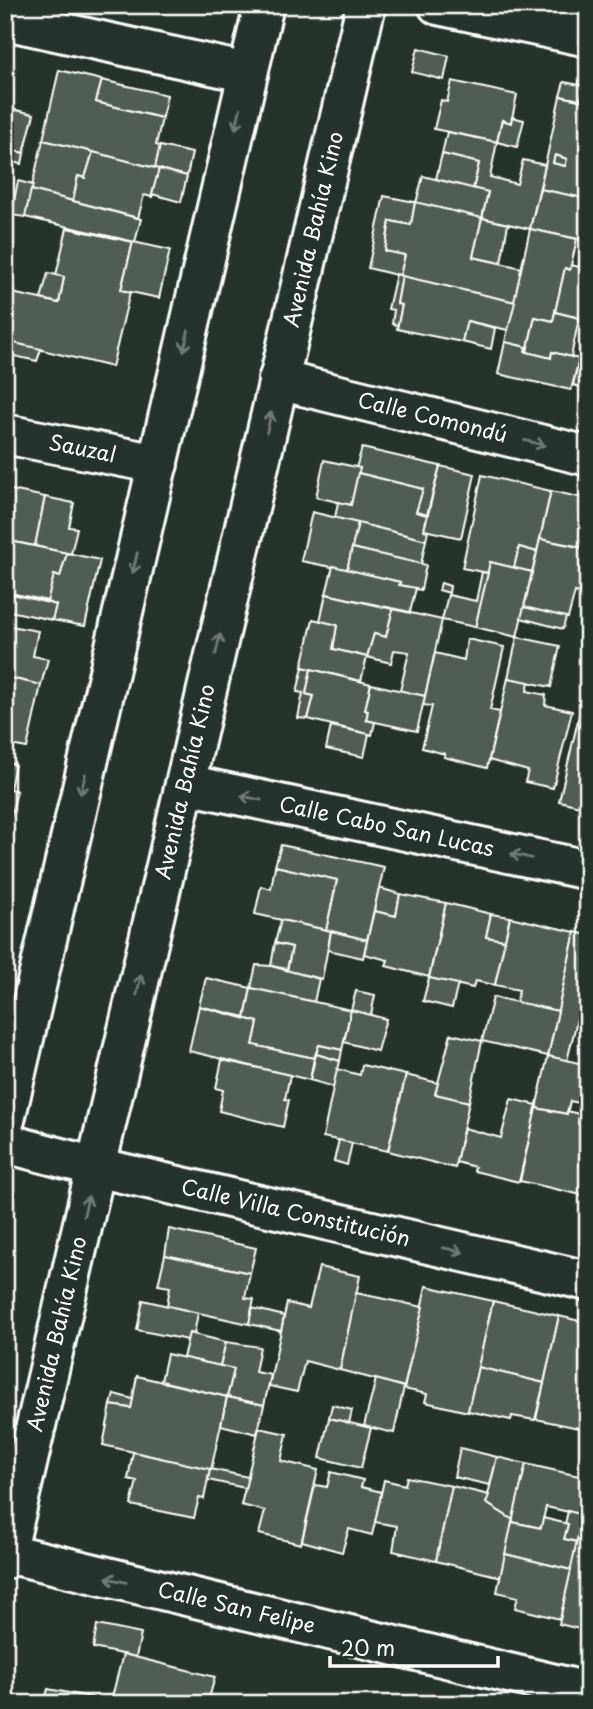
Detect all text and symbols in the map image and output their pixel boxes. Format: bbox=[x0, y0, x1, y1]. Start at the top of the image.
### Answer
one-way arrow bbox=[231, 108, 244, 130]
street label: Avenida Bahía Kino bbox=[274, 128, 350, 330]
one-way arrow bbox=[179, 329, 193, 352]
street label: Calle Comondú bbox=[355, 382, 511, 450]
one-way arrow bbox=[262, 411, 276, 434]
street label: Sauzal bbox=[46, 425, 119, 469]
one-way arrow bbox=[523, 437, 546, 450]
one-way arrow bbox=[128, 551, 141, 574]
one-way arrow bbox=[212, 633, 226, 656]
street label: Avenida Bahía Kino bbox=[145, 680, 222, 882]
one-way arrow bbox=[76, 772, 90, 795]
street label: Calle Cabo San Lucas bbox=[276, 786, 497, 863]
one-way arrow bbox=[240, 791, 263, 805]
one-way arrow bbox=[510, 848, 533, 862]
one-way arrow bbox=[133, 974, 146, 997]
street label: Calle Villa Constitución bbox=[178, 1169, 414, 1253]
one-way arrow bbox=[80, 1195, 94, 1218]
street label: Avenida Bahía Kino bbox=[17, 1233, 94, 1434]
one-way arrow bbox=[441, 1244, 464, 1257]
one-way arrow bbox=[105, 1572, 128, 1586]
street label: Calle San Felipe bbox=[155, 1572, 319, 1640]
scale bar bbox=[330, 1625, 498, 1669]
text: 20 m bbox=[341, 1631, 395, 1663]

